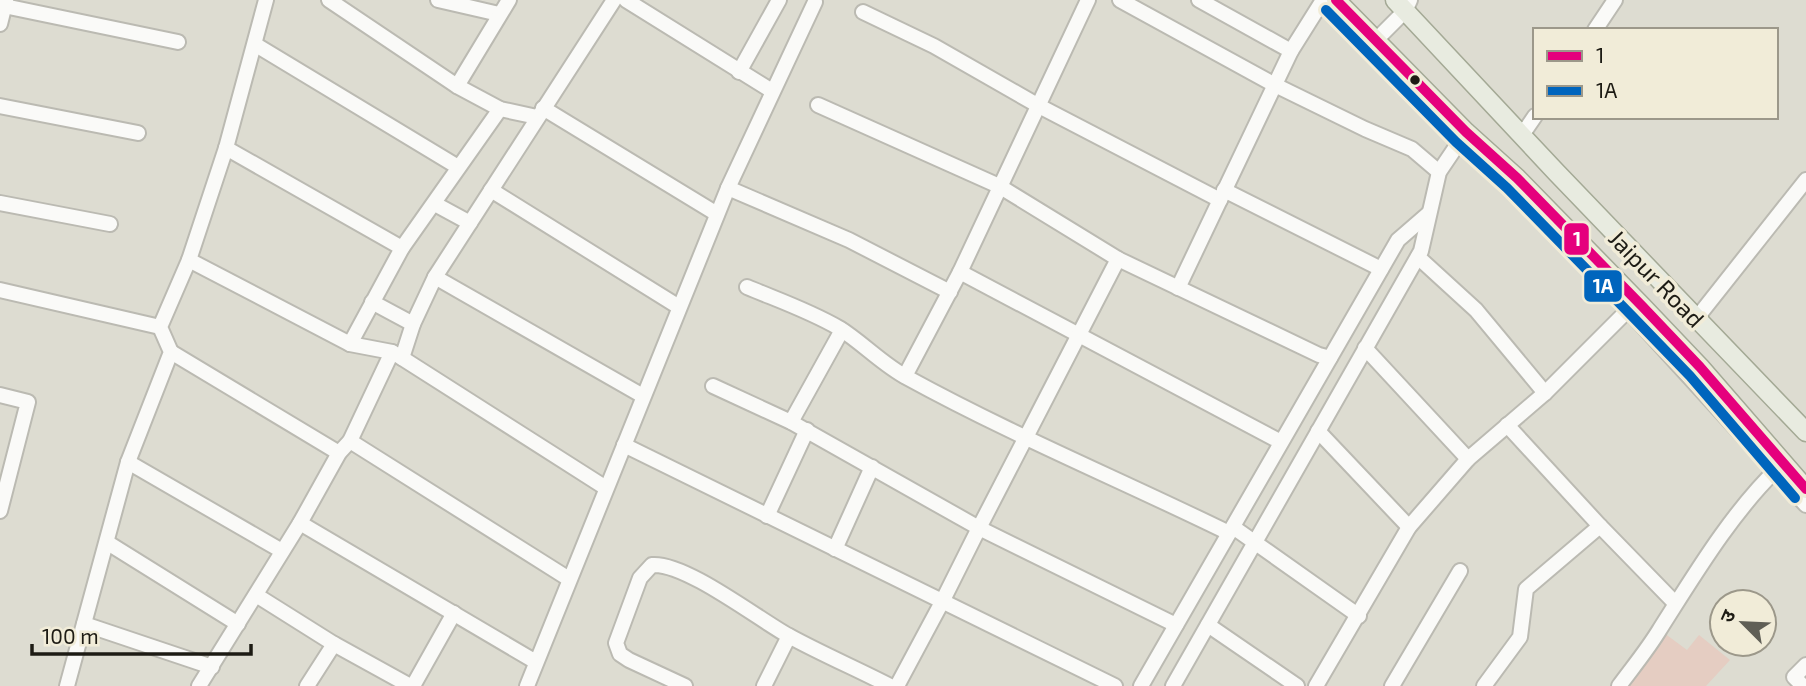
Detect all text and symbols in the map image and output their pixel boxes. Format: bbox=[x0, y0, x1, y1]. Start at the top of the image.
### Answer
legend bbox=[1533, 28, 1778, 119]
text: 1 bbox=[1596, 42, 1604, 67]
unlabelled marker bbox=[1408, 73, 1422, 87]
text: 1A bbox=[1596, 77, 1617, 102]
line badge: 1 bbox=[1563, 222, 1590, 256]
street label: Jaipur Road bbox=[1603, 223, 1711, 333]
text: 1 bbox=[1573, 227, 1581, 250]
line badge: 1A bbox=[1583, 269, 1623, 303]
text: 1A bbox=[1593, 274, 1614, 297]
north arrow bbox=[1708, 588, 1778, 658]
text: उ bbox=[1714, 605, 1740, 626]
scale bar bbox=[32, 612, 250, 656]
text: 100 m bbox=[42, 623, 99, 648]

